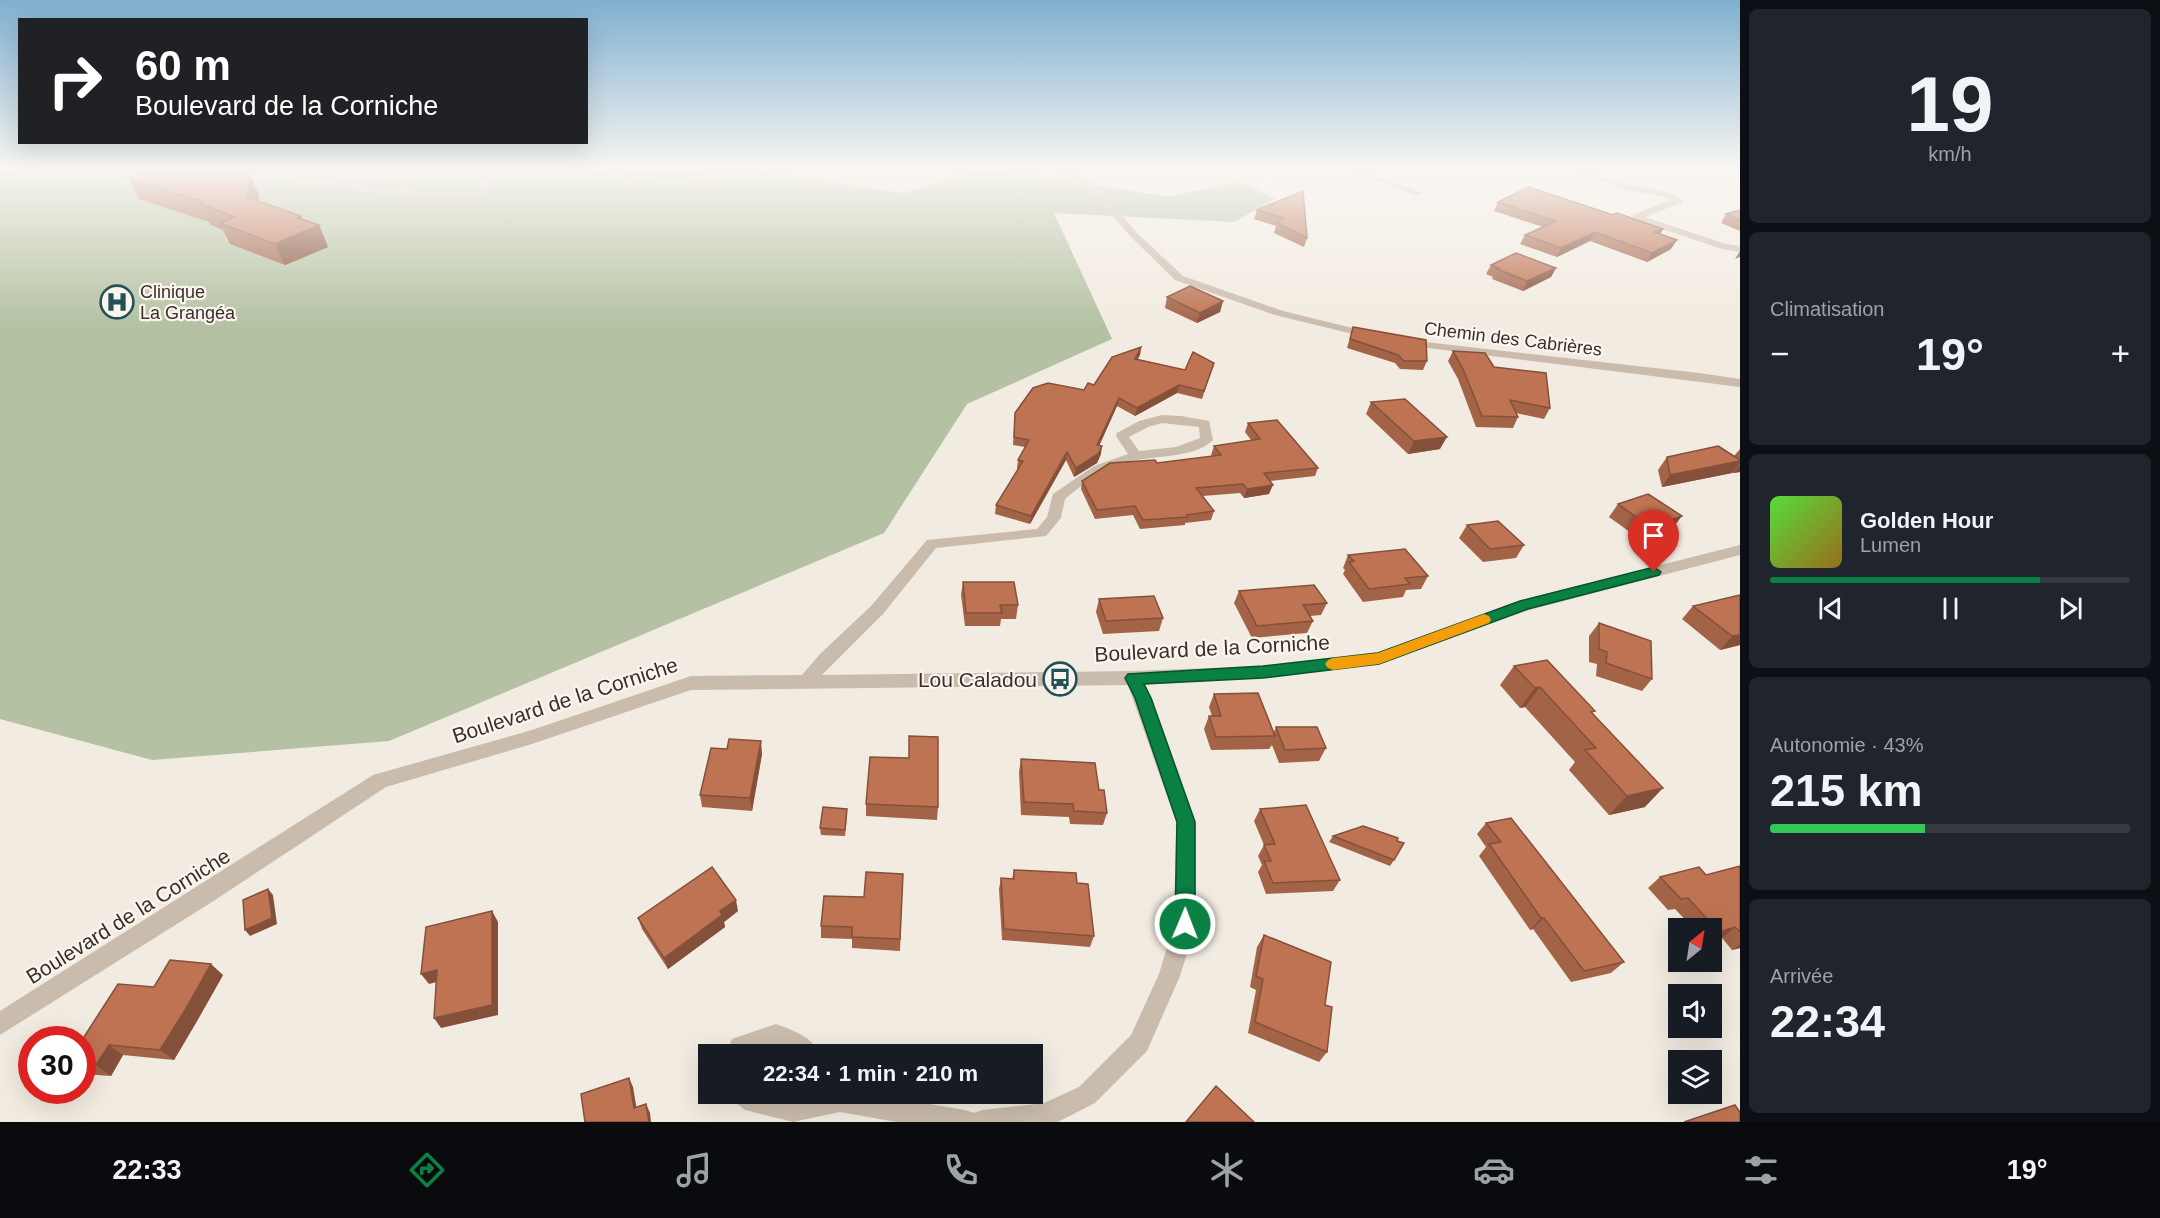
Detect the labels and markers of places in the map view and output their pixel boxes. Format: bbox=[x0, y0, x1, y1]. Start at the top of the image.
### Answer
place label: Clinique La Grangéa bbox=[140, 282, 236, 323]
hospital icon: Clinique La Grangéa bbox=[99, 284, 135, 320]
pin bbox=[1628, 510, 1679, 572]
bus stop icon: Lou Caladou bbox=[1042, 661, 1078, 697]
place label: Lou Caladou bbox=[918, 668, 1037, 691]

